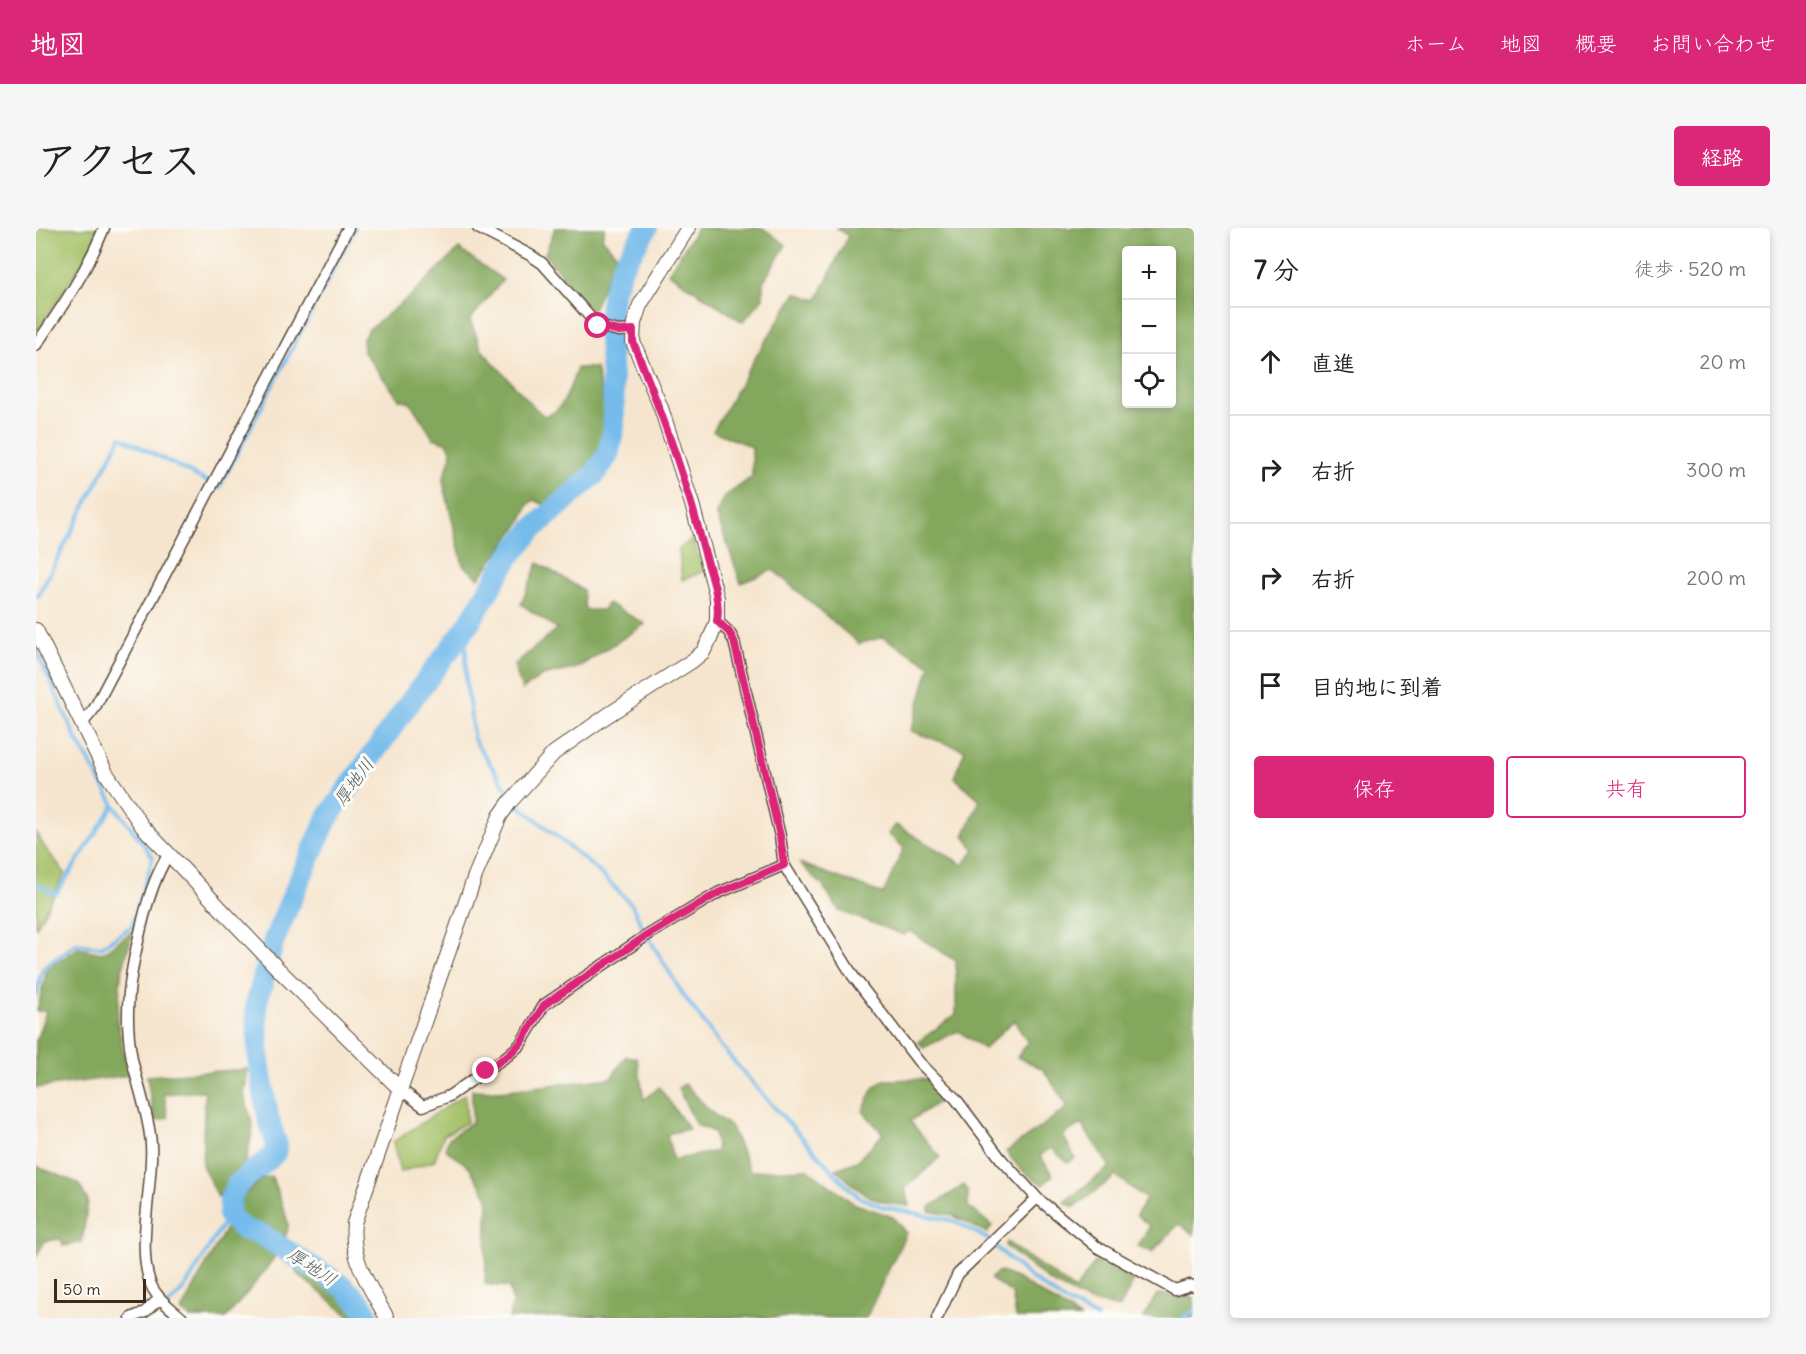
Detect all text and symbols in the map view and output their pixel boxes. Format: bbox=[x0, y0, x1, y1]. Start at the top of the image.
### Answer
text: 地図 bbox=[30, 26, 86, 62]
text: ホーム bbox=[1405, 30, 1467, 57]
text: 地図 bbox=[1500, 30, 1542, 57]
text: 概要 bbox=[1575, 30, 1617, 57]
text: お問い合わせ bbox=[1650, 30, 1776, 57]
button: 経路 bbox=[1674, 126, 1770, 186]
text: アクセス bbox=[36, 134, 201, 186]
map controls bbox=[1122, 246, 1176, 408]
button: + bbox=[1122, 246, 1176, 300]
text: 7 分 bbox=[1254, 253, 1299, 286]
text: 徒歩 · 520 m bbox=[1634, 256, 1746, 281]
button: − bbox=[1122, 300, 1176, 354]
route start bbox=[584, 312, 610, 338]
icon: ahead bbox=[1254, 345, 1287, 378]
text: 直進 bbox=[1311, 349, 1355, 377]
text: 20 m bbox=[1700, 349, 1746, 374]
button: locate bbox=[1122, 354, 1176, 408]
icon: right bbox=[1254, 453, 1287, 486]
text: 右折 bbox=[1311, 457, 1355, 485]
text: 300 m bbox=[1686, 457, 1746, 482]
icon: right bbox=[1254, 561, 1287, 594]
text: 右折 bbox=[1311, 565, 1355, 593]
text: 200 m bbox=[1686, 565, 1746, 590]
icon: arrive bbox=[1254, 669, 1287, 702]
text: 目的地に到着 bbox=[1311, 673, 1443, 701]
water label: 厚地川 bbox=[328, 753, 379, 810]
button: 保存 bbox=[1254, 756, 1494, 818]
button: 共有 bbox=[1506, 756, 1746, 818]
route end bbox=[472, 1057, 498, 1083]
water label: 厚地川 bbox=[283, 1242, 341, 1291]
scale bar bbox=[54, 1276, 146, 1304]
text: 50 m bbox=[63, 1279, 101, 1299]

